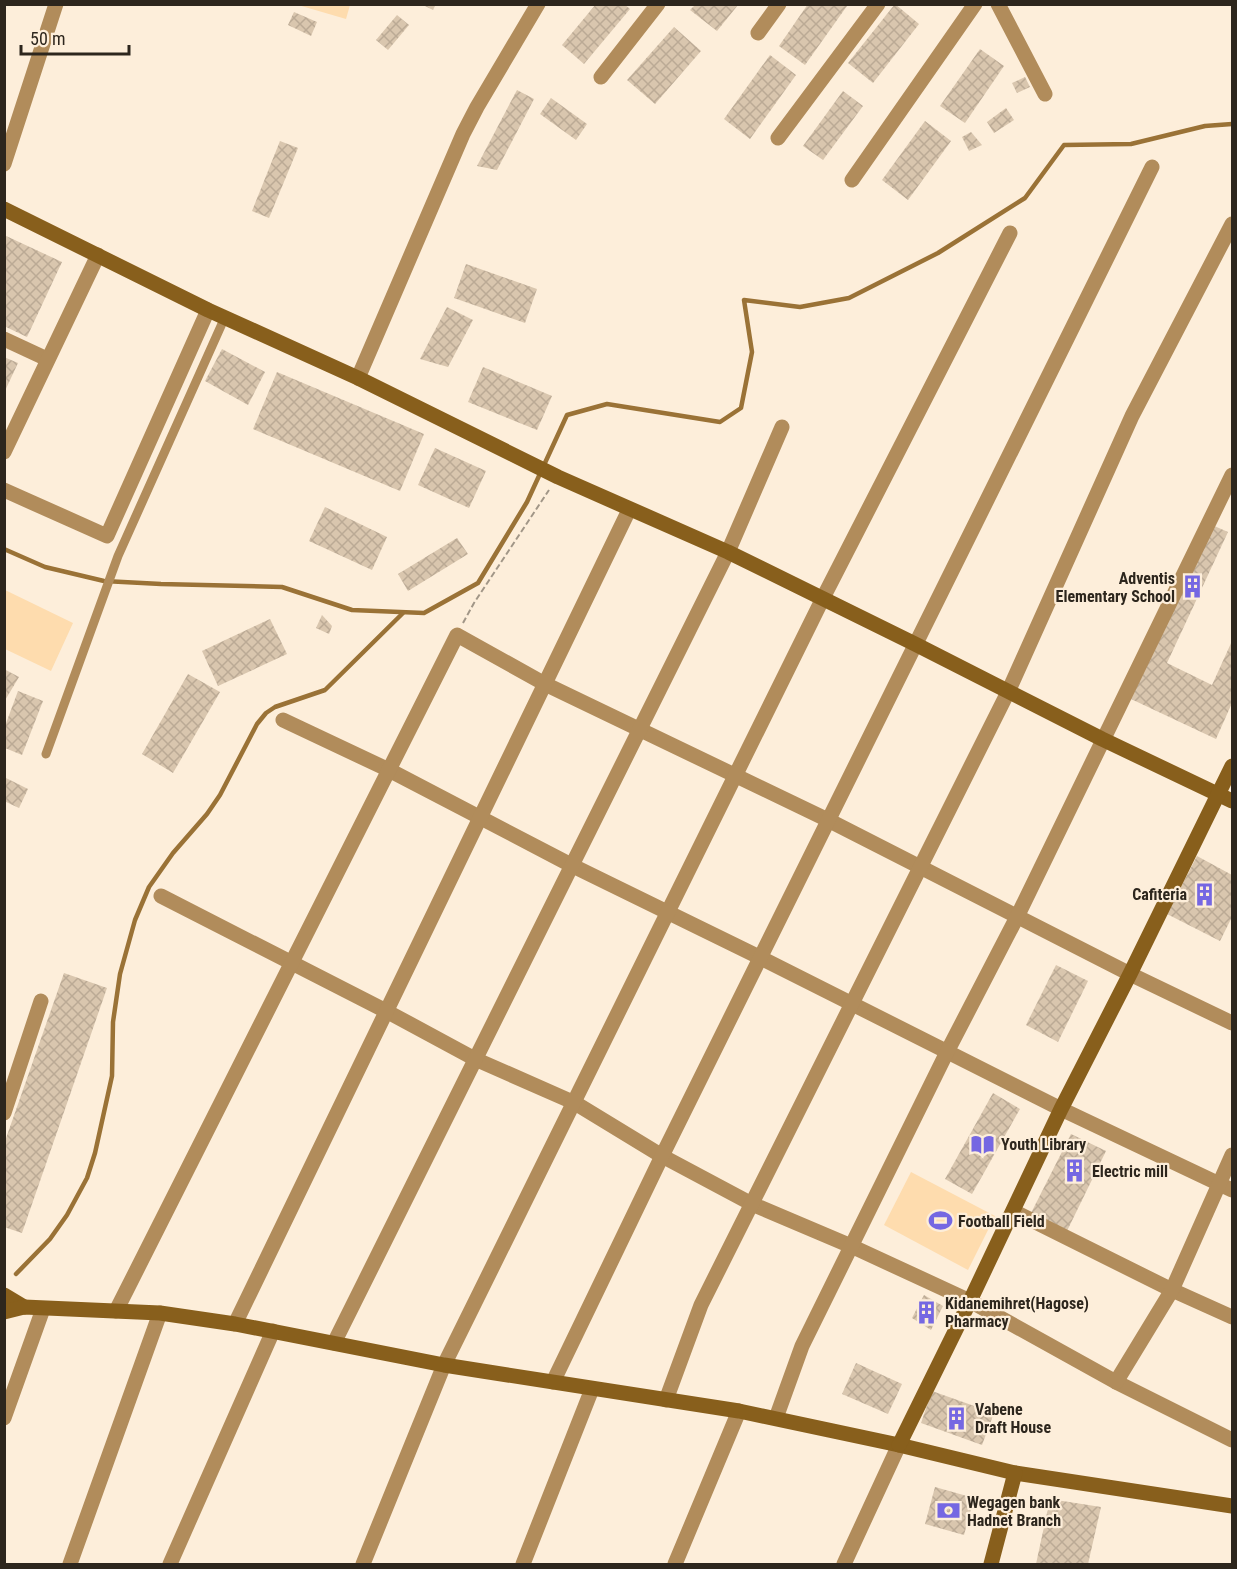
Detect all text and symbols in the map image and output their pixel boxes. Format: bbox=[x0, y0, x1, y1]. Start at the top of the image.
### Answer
scale bar bbox=[21, 18, 129, 56]
text: 50 m bbox=[30, 28, 65, 49]
place label: Adventis Elementary School bbox=[1056, 569, 1175, 606]
building icon: Adventis Elementary School bbox=[1180, 574, 1206, 600]
building icon: Cafiteria bbox=[1192, 881, 1218, 907]
place label: Cafiteria bbox=[1132, 885, 1187, 904]
library icon: Youth Library bbox=[970, 1131, 996, 1157]
place label: Youth Library bbox=[1001, 1135, 1086, 1154]
building icon: Electric mill bbox=[1061, 1158, 1087, 1184]
place label: Electric mill bbox=[1092, 1162, 1168, 1181]
sports icon: Football Field bbox=[927, 1208, 953, 1234]
place label: Football Field bbox=[958, 1212, 1045, 1231]
place label: Kidanemihret(Hagose) Pharmacy bbox=[945, 1294, 1089, 1331]
building icon: Kidanemihret(Hagose) Pharmacy bbox=[914, 1299, 940, 1325]
place label: Vabene Draft House bbox=[975, 1400, 1051, 1437]
building icon: Vabene Draft House bbox=[944, 1405, 970, 1431]
place label: Wegagen bank Hadnet Branch bbox=[967, 1493, 1061, 1530]
bank icon: Wegagen bank Hadnet Branch bbox=[936, 1498, 962, 1524]

